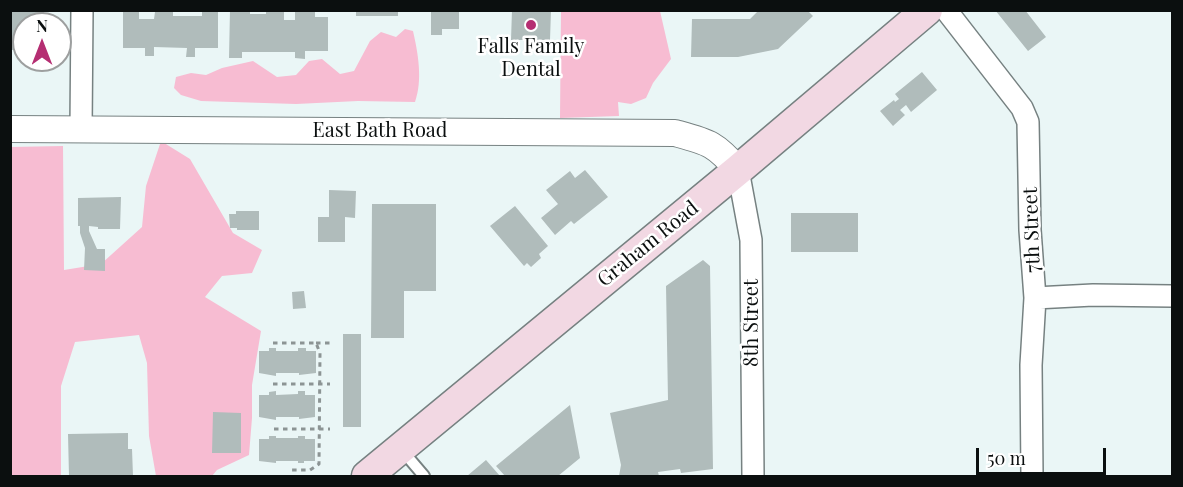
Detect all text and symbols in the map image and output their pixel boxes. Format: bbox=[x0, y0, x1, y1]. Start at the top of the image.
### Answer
north arrow bbox=[12, 12, 72, 72]
text: N bbox=[36, 15, 48, 36]
marker: Falls Family Dental bbox=[524, 18, 538, 32]
place label: Falls Family Dental bbox=[478, 35, 584, 82]
street label: East Bath Road bbox=[313, 119, 447, 143]
street label: 7th Street bbox=[1019, 187, 1045, 273]
street label: Graham Road bbox=[593, 196, 703, 292]
street label: 8th Street bbox=[740, 279, 764, 367]
scale bar bbox=[979, 436, 1110, 474]
text: 50 m bbox=[987, 446, 1026, 470]

